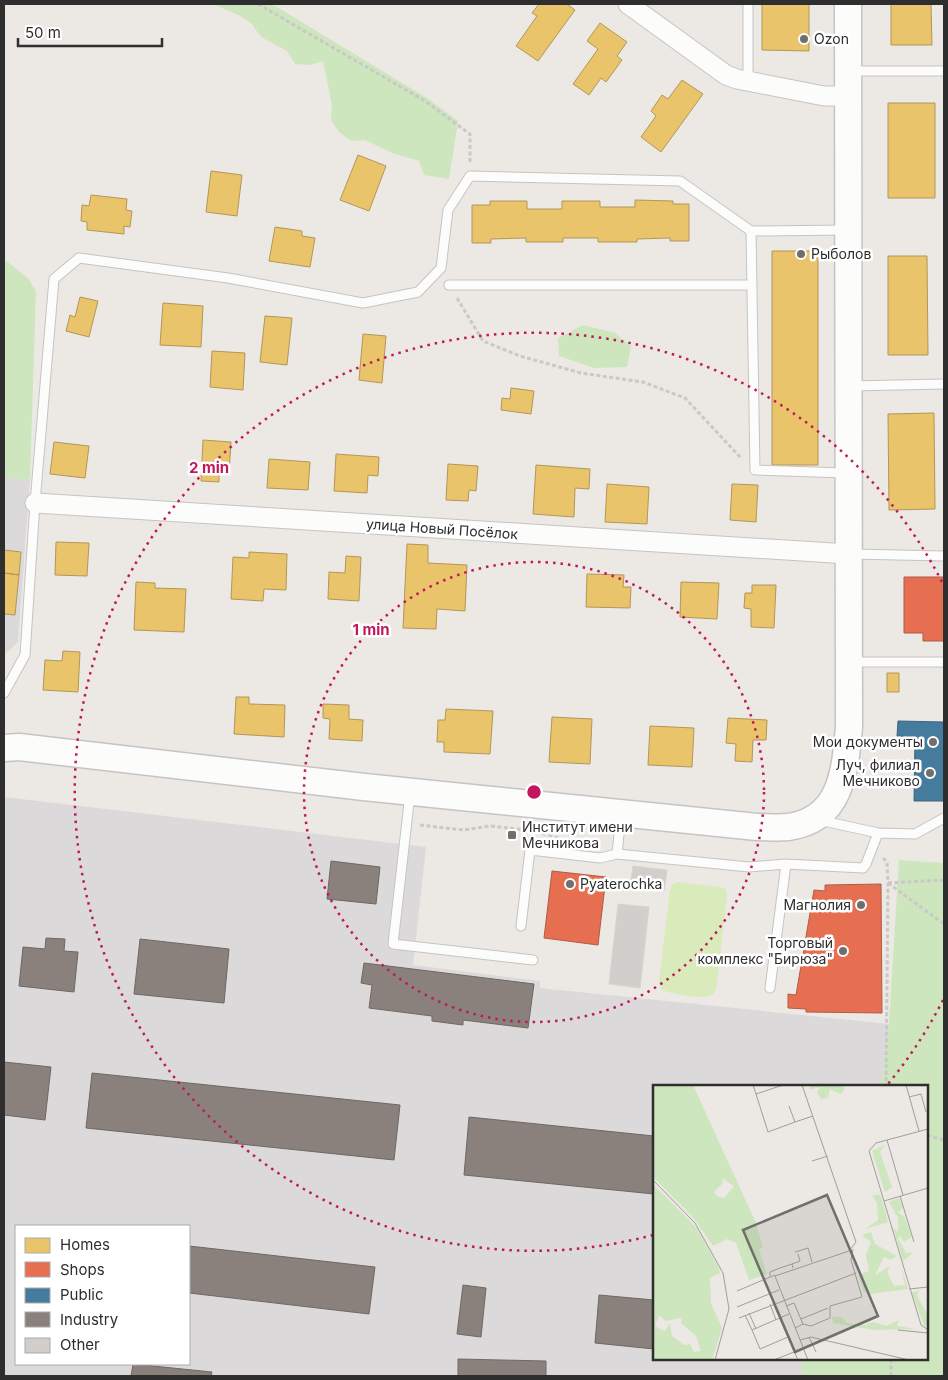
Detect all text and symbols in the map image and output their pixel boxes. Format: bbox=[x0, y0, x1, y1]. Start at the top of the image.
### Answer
scale bar bbox=[18, 15, 161, 47]
text: 50 m bbox=[25, 23, 61, 42]
place label: Ozon bbox=[814, 30, 849, 47]
marker: Ozon bbox=[798, 33, 810, 45]
place label: Рыболов bbox=[811, 245, 871, 262]
marker: Рыболов bbox=[795, 248, 807, 260]
text: 2 min bbox=[189, 458, 229, 477]
street label: улица Новый Посёлок bbox=[366, 515, 519, 542]
text: 1 min bbox=[352, 620, 390, 639]
place label: Мои документы bbox=[813, 733, 923, 750]
marker: Мои документы bbox=[927, 736, 939, 748]
place label: Луч, филиал Мечниково bbox=[835, 756, 920, 789]
marker: Луч, филиал Мечниково bbox=[924, 767, 936, 779]
centre of rings bbox=[525, 783, 543, 801]
place label: Институт имени Мечникова bbox=[522, 818, 633, 851]
marker: Институт имени Мечникова bbox=[506, 829, 518, 841]
place label: Pyaterochka bbox=[580, 875, 662, 892]
marker: Pyaterochka bbox=[564, 878, 576, 890]
place label: Магнолия bbox=[783, 896, 851, 913]
marker: Магнолия bbox=[855, 899, 867, 911]
place label: Торговый комплекс "Бирюза" bbox=[697, 934, 833, 967]
marker: Торговый комплекс "Бирюза" bbox=[837, 945, 849, 957]
inset map bbox=[653, 1085, 928, 1360]
legend bbox=[15, 1225, 190, 1365]
text: Homes bbox=[60, 1235, 110, 1254]
text: Shops bbox=[60, 1260, 105, 1279]
text: Public bbox=[60, 1285, 103, 1304]
text: Industry bbox=[60, 1310, 119, 1329]
text: Other bbox=[60, 1335, 100, 1354]

